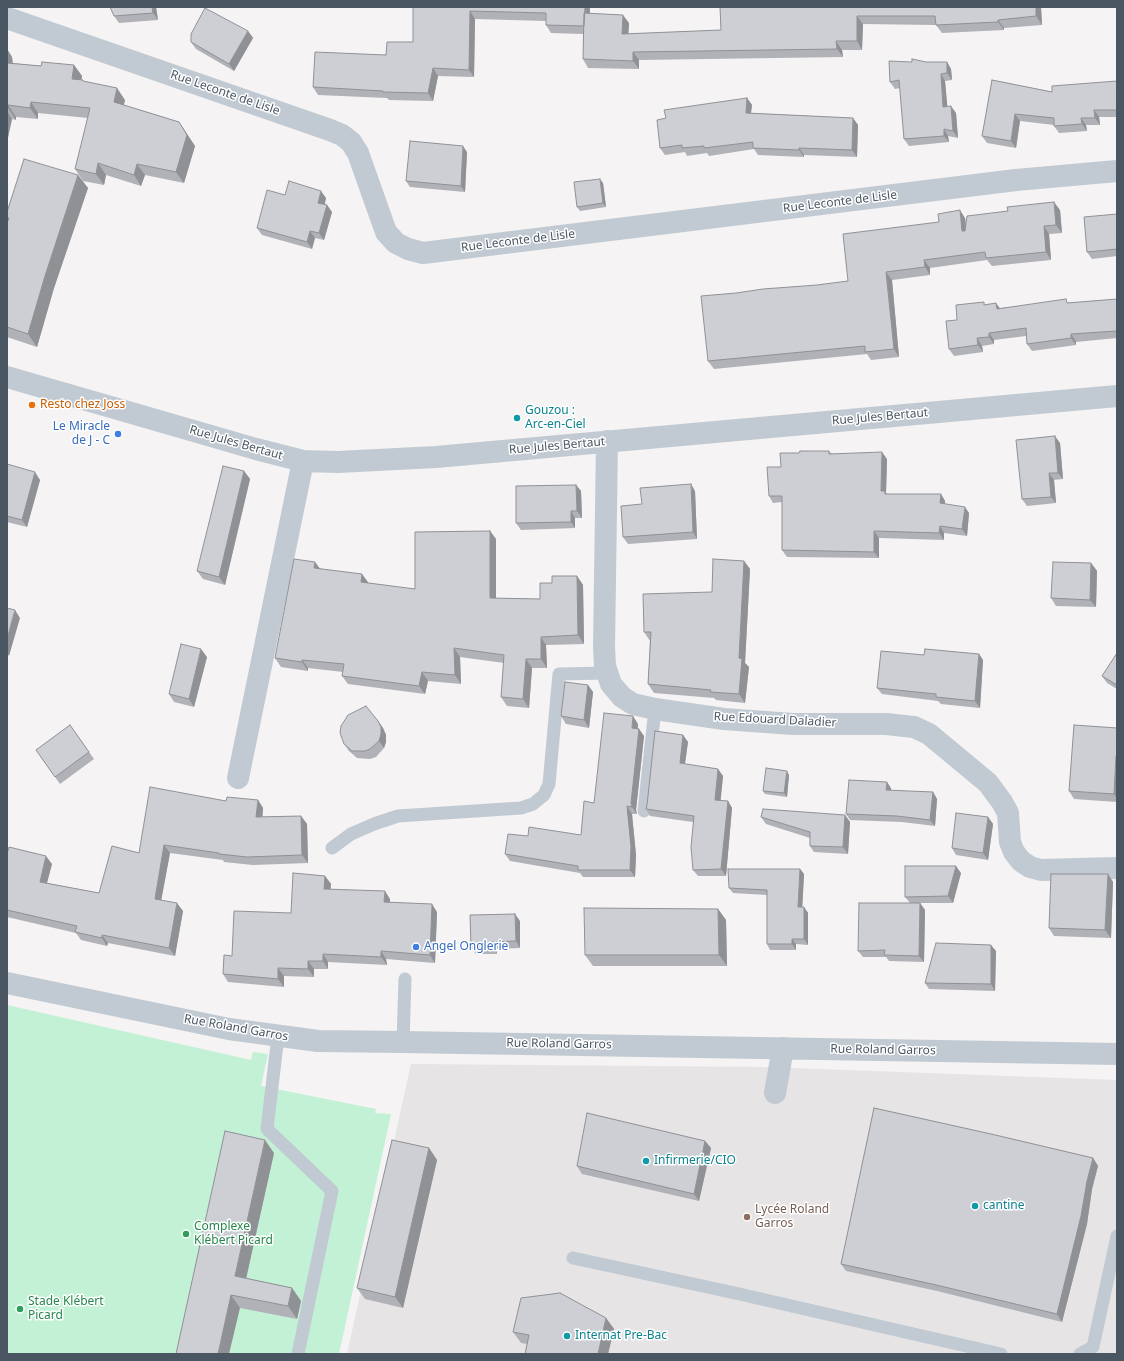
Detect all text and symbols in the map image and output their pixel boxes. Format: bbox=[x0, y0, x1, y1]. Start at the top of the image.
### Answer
street label: Rue Leconte de Lisle bbox=[168, 68, 282, 118]
street label: Rue Leconte de Lisle bbox=[782, 188, 898, 216]
street label: Rue Leconte de Lisle bbox=[460, 227, 576, 255]
place label: Resto chez Joss bbox=[40, 398, 125, 412]
marker: Resto chez Joss bbox=[27, 400, 37, 410]
place label: Gouzou : Arc-en-Ciel bbox=[525, 404, 586, 432]
street label: Rue Jules Bertaut bbox=[831, 406, 929, 428]
marker: Gouzou : Arc-en-Ciel bbox=[512, 413, 522, 423]
place label: Le Miracle de J - C bbox=[53, 420, 110, 448]
street label: Rue Jules Bertaut bbox=[188, 423, 284, 463]
marker: Le Miracle de J - C bbox=[113, 429, 123, 439]
street label: Rue Jules Bertaut bbox=[508, 435, 606, 457]
street label: Rue Edouard Daladier bbox=[713, 710, 837, 730]
place label: Angel Onglerie bbox=[424, 940, 508, 954]
marker: Angel Onglerie bbox=[411, 942, 421, 952]
street label: Rue Roland Garros bbox=[183, 1012, 289, 1044]
street label: Rue Roland Garros bbox=[506, 1036, 612, 1052]
street label: Rue Roland Garros bbox=[830, 1042, 936, 1058]
place label: Infirmerie/CIO bbox=[654, 1154, 736, 1168]
marker: Infirmerie/CIO bbox=[641, 1156, 651, 1166]
place label: cantine bbox=[983, 1199, 1025, 1213]
marker: cantine bbox=[970, 1201, 980, 1211]
place label: Lycée Roland Garros bbox=[755, 1203, 829, 1231]
marker: Lycée Roland Garros bbox=[742, 1212, 752, 1222]
place label: Complexe Klébert Picard bbox=[194, 1220, 273, 1248]
marker: Complexe Klébert Picard bbox=[181, 1229, 191, 1239]
place label: Stade Klébert Picard bbox=[28, 1295, 104, 1323]
marker: Stade Klébert Picard bbox=[15, 1304, 25, 1314]
place label: Internat Pre-Bac bbox=[575, 1329, 667, 1343]
marker: Internat Pre-Bac bbox=[562, 1331, 572, 1341]

